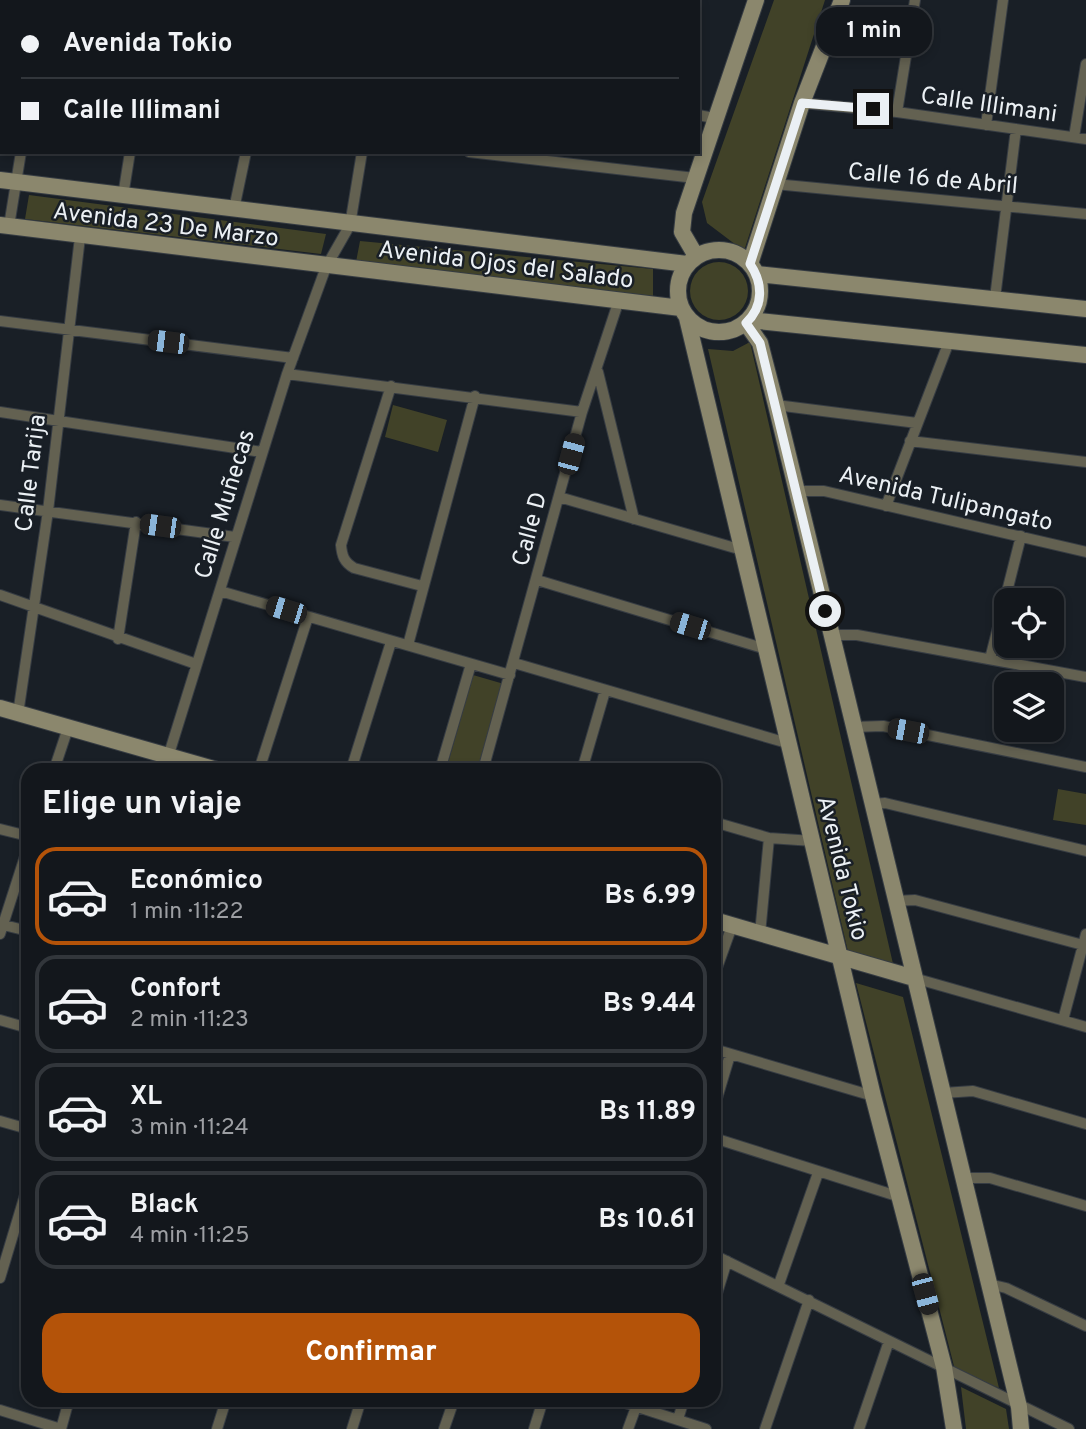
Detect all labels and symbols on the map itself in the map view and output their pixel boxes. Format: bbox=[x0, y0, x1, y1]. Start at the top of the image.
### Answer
callout: 1 min bbox=[815, 7, 931, 56]
street label: Calle Illimani bbox=[918, 82, 1059, 130]
route end bbox=[857, 93, 889, 125]
street label: Calle 16 de Abril bbox=[847, 158, 1019, 202]
street label: Avenida 23 De Marzo bbox=[51, 197, 280, 255]
street label: Avenida Ojos del Salado bbox=[376, 235, 635, 297]
car bbox=[146, 329, 191, 355]
street label: Calle Tarija bbox=[10, 413, 54, 534]
street label: Calle Muñecas bbox=[189, 426, 263, 583]
car bbox=[556, 431, 587, 477]
street label: Avenida Tulipangato bbox=[836, 461, 1055, 539]
street label: Calle D bbox=[507, 489, 555, 570]
car bbox=[138, 513, 183, 539]
car bbox=[263, 594, 310, 626]
route start bbox=[809, 595, 841, 627]
car bbox=[667, 610, 714, 642]
car bbox=[886, 717, 931, 745]
street label: Avenida Tokio bbox=[809, 793, 874, 944]
car bbox=[910, 1271, 941, 1317]

